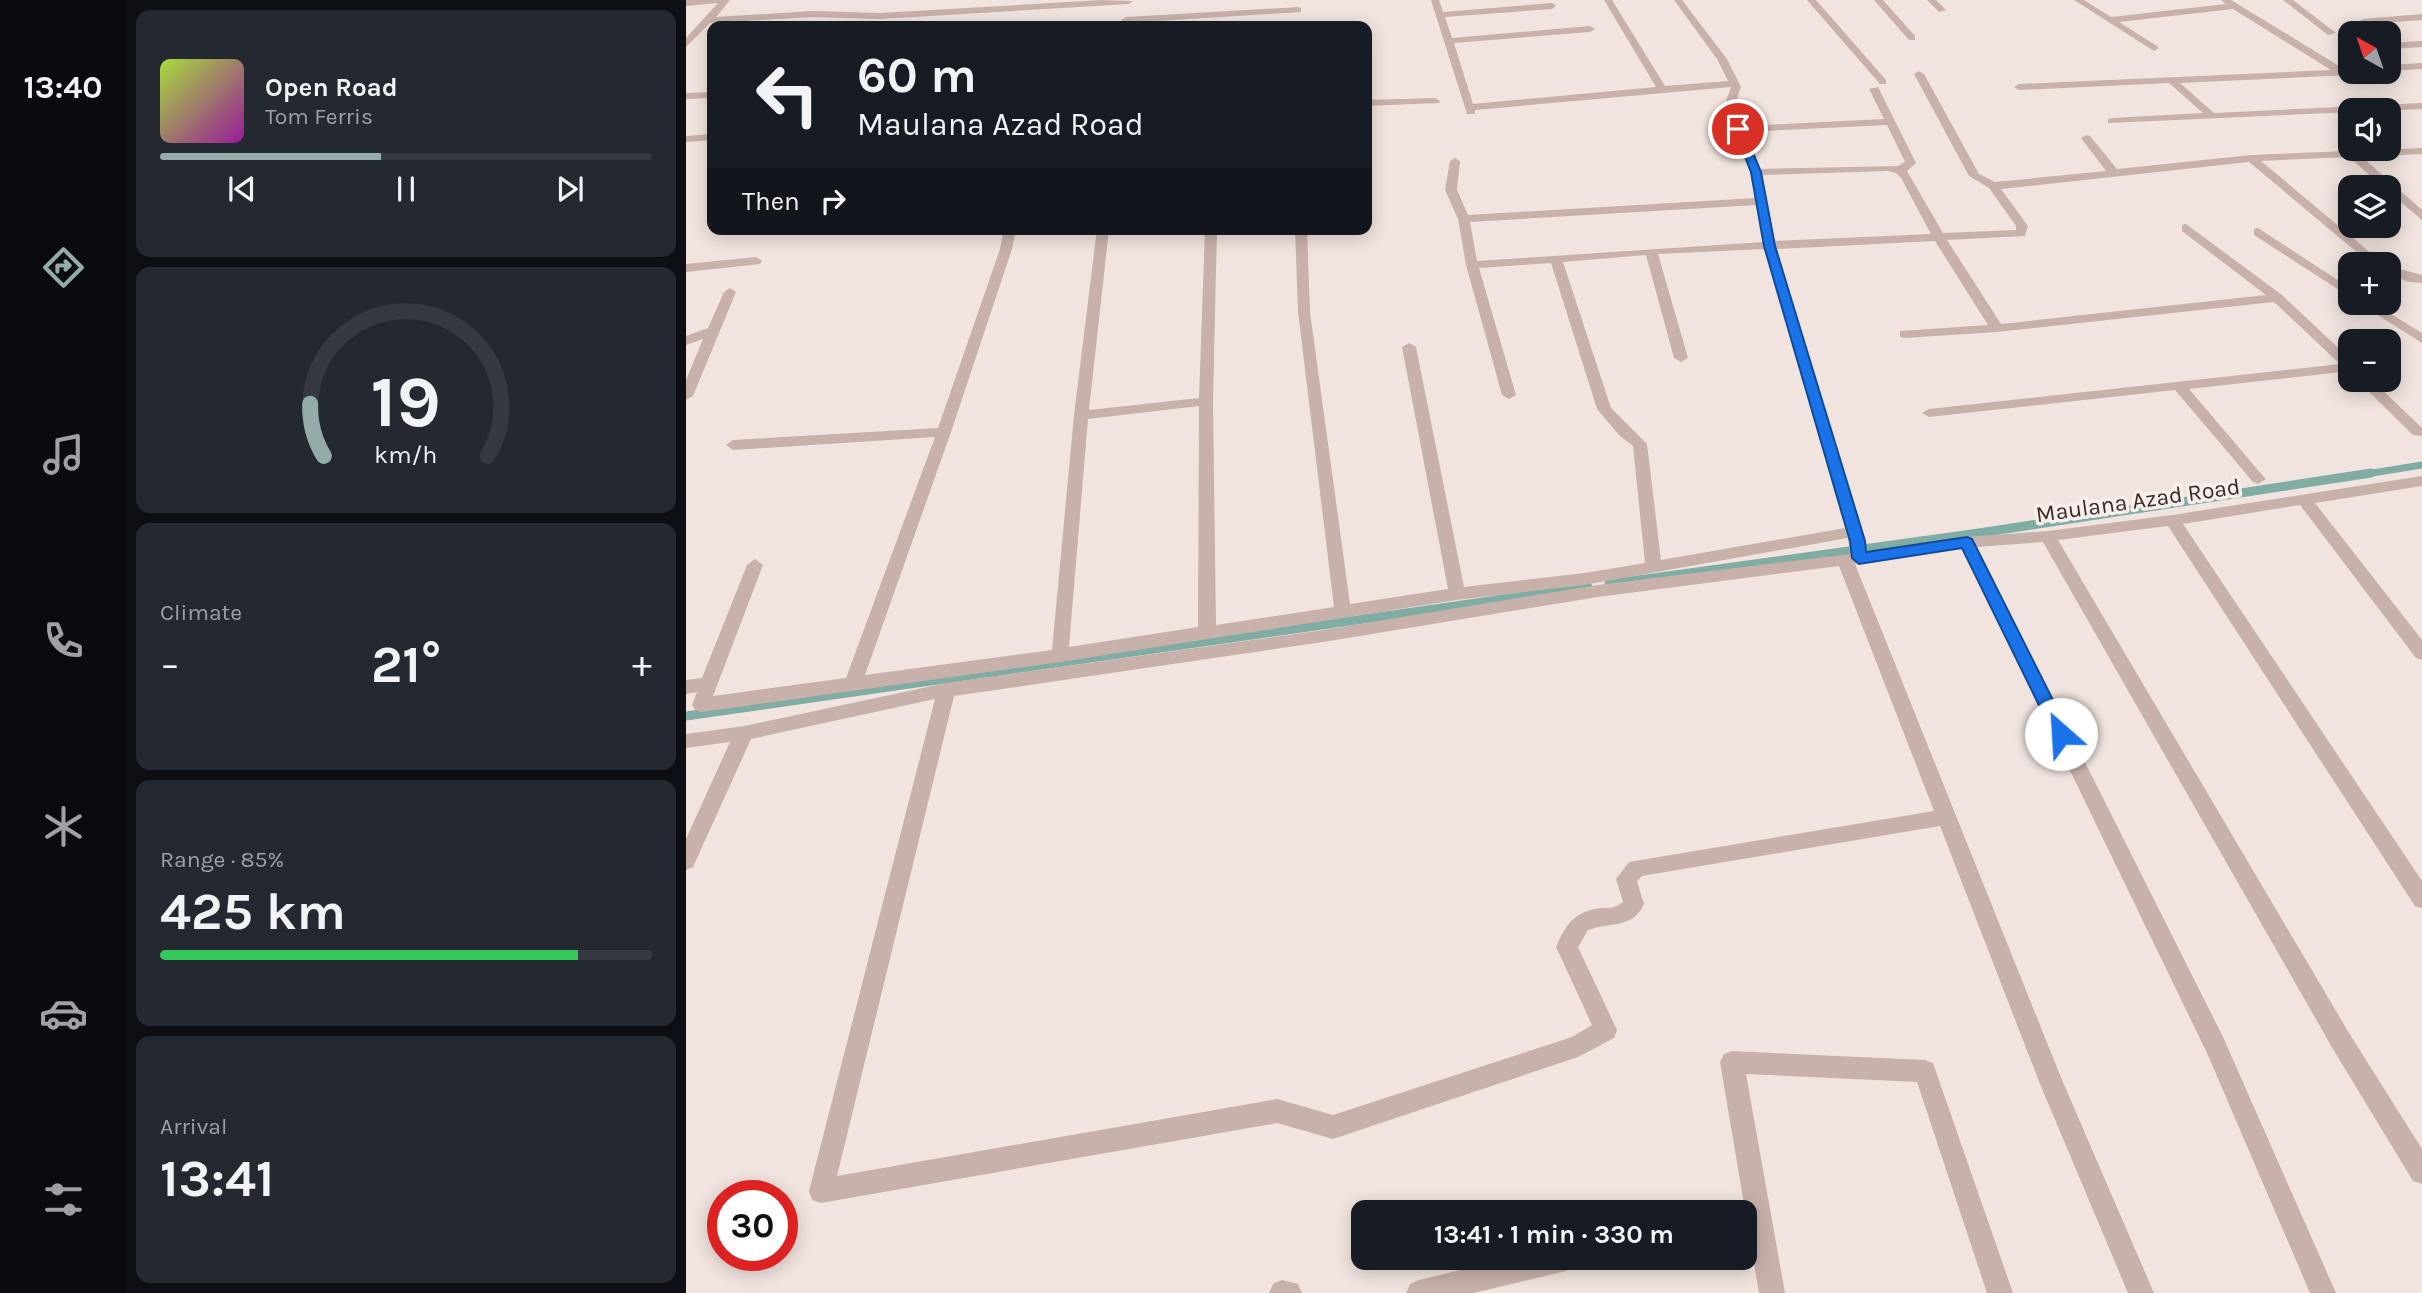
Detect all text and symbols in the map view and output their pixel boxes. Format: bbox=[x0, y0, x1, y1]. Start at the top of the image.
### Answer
north arrow bbox=[2338, 21, 2401, 84]
map controls bbox=[2338, 21, 2401, 392]
text: 60 m bbox=[857, 47, 977, 104]
icon: left bbox=[742, 49, 833, 140]
text: 13:40 bbox=[23, 69, 103, 106]
text: Open Road bbox=[265, 72, 398, 103]
button: sound bbox=[2338, 98, 2401, 161]
pin bbox=[1708, 99, 1768, 159]
text: Tom Ferris bbox=[265, 103, 373, 130]
text: Maulana Azad Road bbox=[857, 106, 1144, 143]
icon: arrive bbox=[1719, 110, 1757, 148]
icon: previous bbox=[223, 170, 261, 208]
icon: pause bbox=[387, 170, 425, 208]
icon: next bbox=[551, 170, 589, 208]
button: layers bbox=[2338, 175, 2401, 238]
icon: right bbox=[814, 182, 852, 220]
text: Then bbox=[742, 186, 800, 217]
icon: directions bbox=[39, 243, 88, 292]
button: + bbox=[2338, 252, 2401, 315]
button: − bbox=[2338, 329, 2401, 392]
text: 19 bbox=[371, 359, 441, 444]
icon: music bbox=[39, 430, 88, 479]
text: km/h bbox=[374, 440, 438, 469]
street label: Maulana Azad Road bbox=[2034, 473, 2242, 528]
text: Climate bbox=[160, 599, 242, 626]
icon: phone bbox=[39, 616, 88, 665]
text: 21° bbox=[371, 634, 441, 695]
text: − bbox=[160, 642, 180, 687]
text: + bbox=[632, 642, 652, 687]
position arrow bbox=[2024, 697, 2098, 771]
icon: climate bbox=[39, 802, 88, 851]
text: Range · 85% bbox=[160, 846, 284, 873]
text: 425 km bbox=[160, 881, 346, 942]
icon: car bbox=[39, 989, 88, 1038]
text: Arrival bbox=[160, 1113, 227, 1140]
text: 13:41 bbox=[160, 1148, 274, 1209]
icon: filters bbox=[39, 1175, 88, 1224]
speed limit sign: 30 bbox=[707, 1180, 798, 1271]
text: 13:41 · 1 min · 330 m bbox=[1434, 1219, 1674, 1250]

